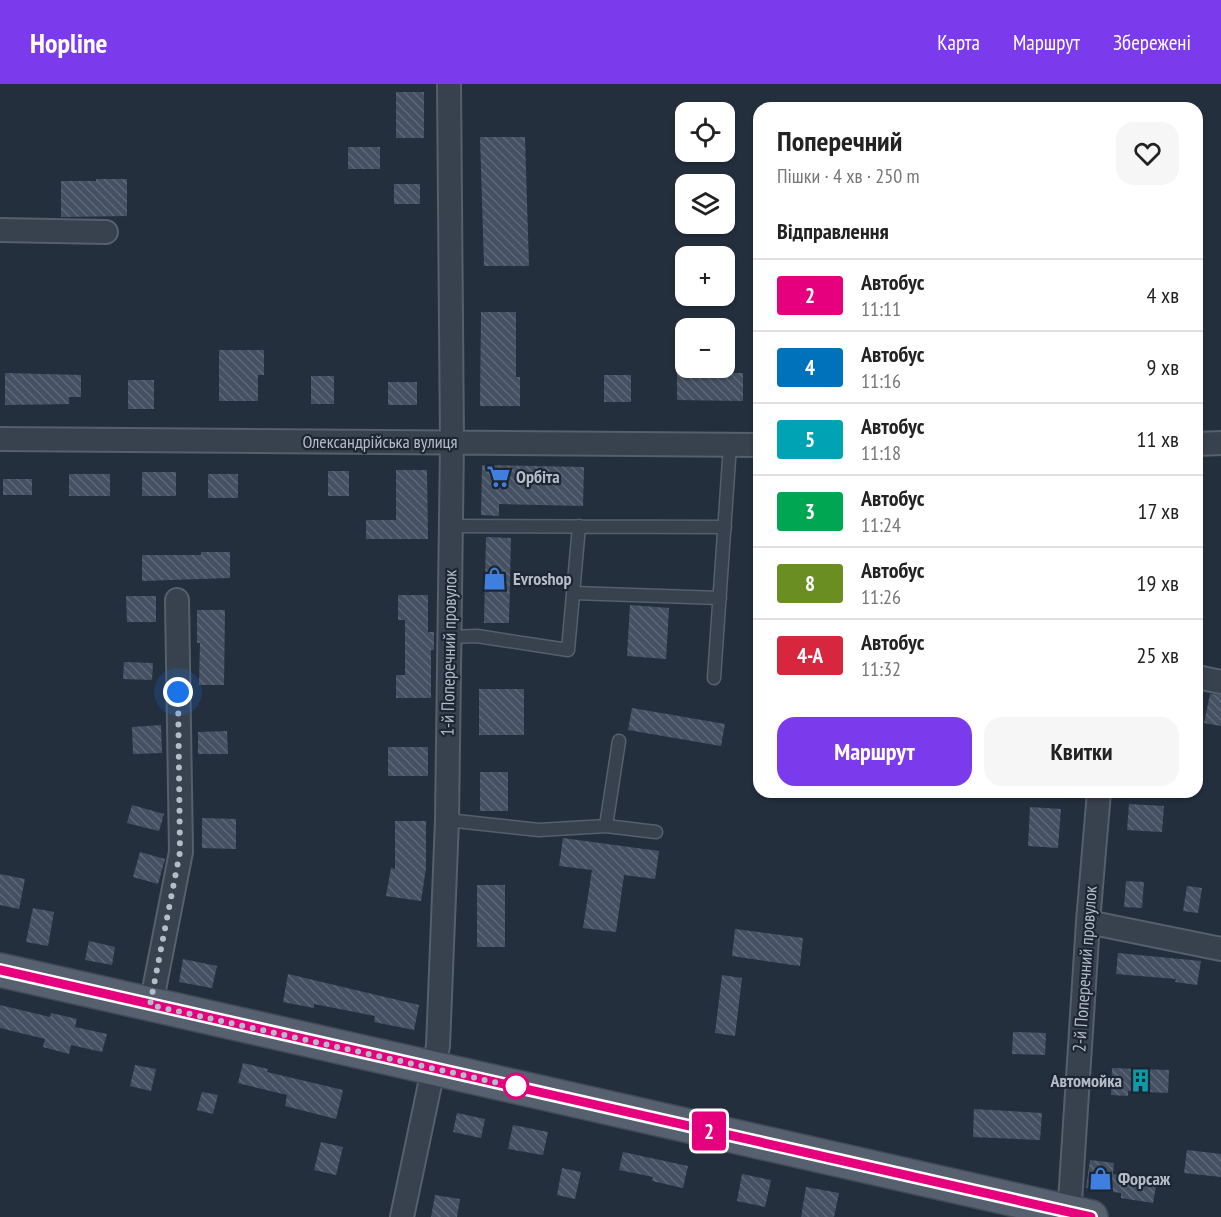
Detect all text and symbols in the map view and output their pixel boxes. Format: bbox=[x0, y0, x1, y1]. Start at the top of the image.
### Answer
text: Hopline bbox=[30, 24, 108, 61]
text: Карта bbox=[937, 29, 980, 56]
text: Маршрут bbox=[1013, 29, 1080, 56]
text: Збережені bbox=[1113, 29, 1191, 56]
map controls bbox=[675, 102, 735, 378]
button: locate bbox=[675, 102, 735, 162]
text: Поперечний bbox=[777, 122, 902, 159]
button: heart bbox=[1116, 122, 1179, 185]
text: Пішки · 4 хв · 250 m bbox=[777, 163, 920, 189]
button: layers bbox=[675, 174, 735, 234]
text: Відправлення bbox=[777, 217, 889, 245]
button: + bbox=[675, 246, 735, 306]
text: Автобус bbox=[861, 268, 924, 296]
text: 4 хв bbox=[1147, 281, 1179, 309]
text: 2 bbox=[805, 282, 815, 309]
text: 11:11 bbox=[861, 296, 901, 322]
button: − bbox=[675, 318, 735, 378]
text: Автобус bbox=[861, 340, 924, 368]
text: 9 хв bbox=[1147, 353, 1179, 381]
text: 4 bbox=[805, 354, 815, 381]
text: 11:16 bbox=[861, 368, 901, 394]
text: Автобус bbox=[861, 412, 924, 440]
text: 11 хв bbox=[1137, 425, 1179, 453]
text: 5 bbox=[805, 426, 815, 453]
street label: Олександрійська вулиця bbox=[302, 430, 458, 453]
text: 11:18 bbox=[861, 440, 901, 466]
supermarket icon: Орбіта bbox=[485, 464, 511, 490]
place label: Орбіта bbox=[516, 465, 560, 488]
text: Автобус bbox=[861, 484, 924, 512]
text: 17 хв bbox=[1138, 497, 1179, 525]
text: 3 bbox=[805, 498, 815, 525]
text: 11:24 bbox=[861, 512, 901, 538]
text: Автобус bbox=[861, 556, 924, 584]
shop icon: Evroshop bbox=[482, 566, 508, 592]
place label: Evroshop bbox=[513, 567, 572, 590]
text: 19 хв bbox=[1137, 569, 1179, 597]
street label: 1-й Поперечний провулок bbox=[436, 570, 461, 736]
text: 8 bbox=[805, 570, 815, 597]
text: 11:26 bbox=[861, 584, 901, 610]
text: Автобус bbox=[861, 628, 924, 656]
text: 25 хв bbox=[1137, 641, 1179, 669]
text: 4-А bbox=[797, 642, 823, 669]
text: 11:32 bbox=[861, 656, 901, 682]
your location bbox=[163, 677, 193, 707]
button: Маршрут bbox=[777, 717, 972, 786]
button: Квитки bbox=[984, 717, 1179, 786]
street label: 2-й Поперечний провулок bbox=[1067, 885, 1102, 1053]
building icon: Автомойка bbox=[1127, 1068, 1153, 1094]
place label: Автомойка bbox=[1049, 1069, 1122, 1092]
unlabelled marker bbox=[503, 1073, 529, 1099]
line badge: 2 bbox=[690, 1112, 728, 1150]
text: 2 bbox=[704, 1118, 714, 1145]
shop icon: Форсаж bbox=[1087, 1166, 1113, 1192]
place label: Форсаж bbox=[1118, 1167, 1171, 1190]

